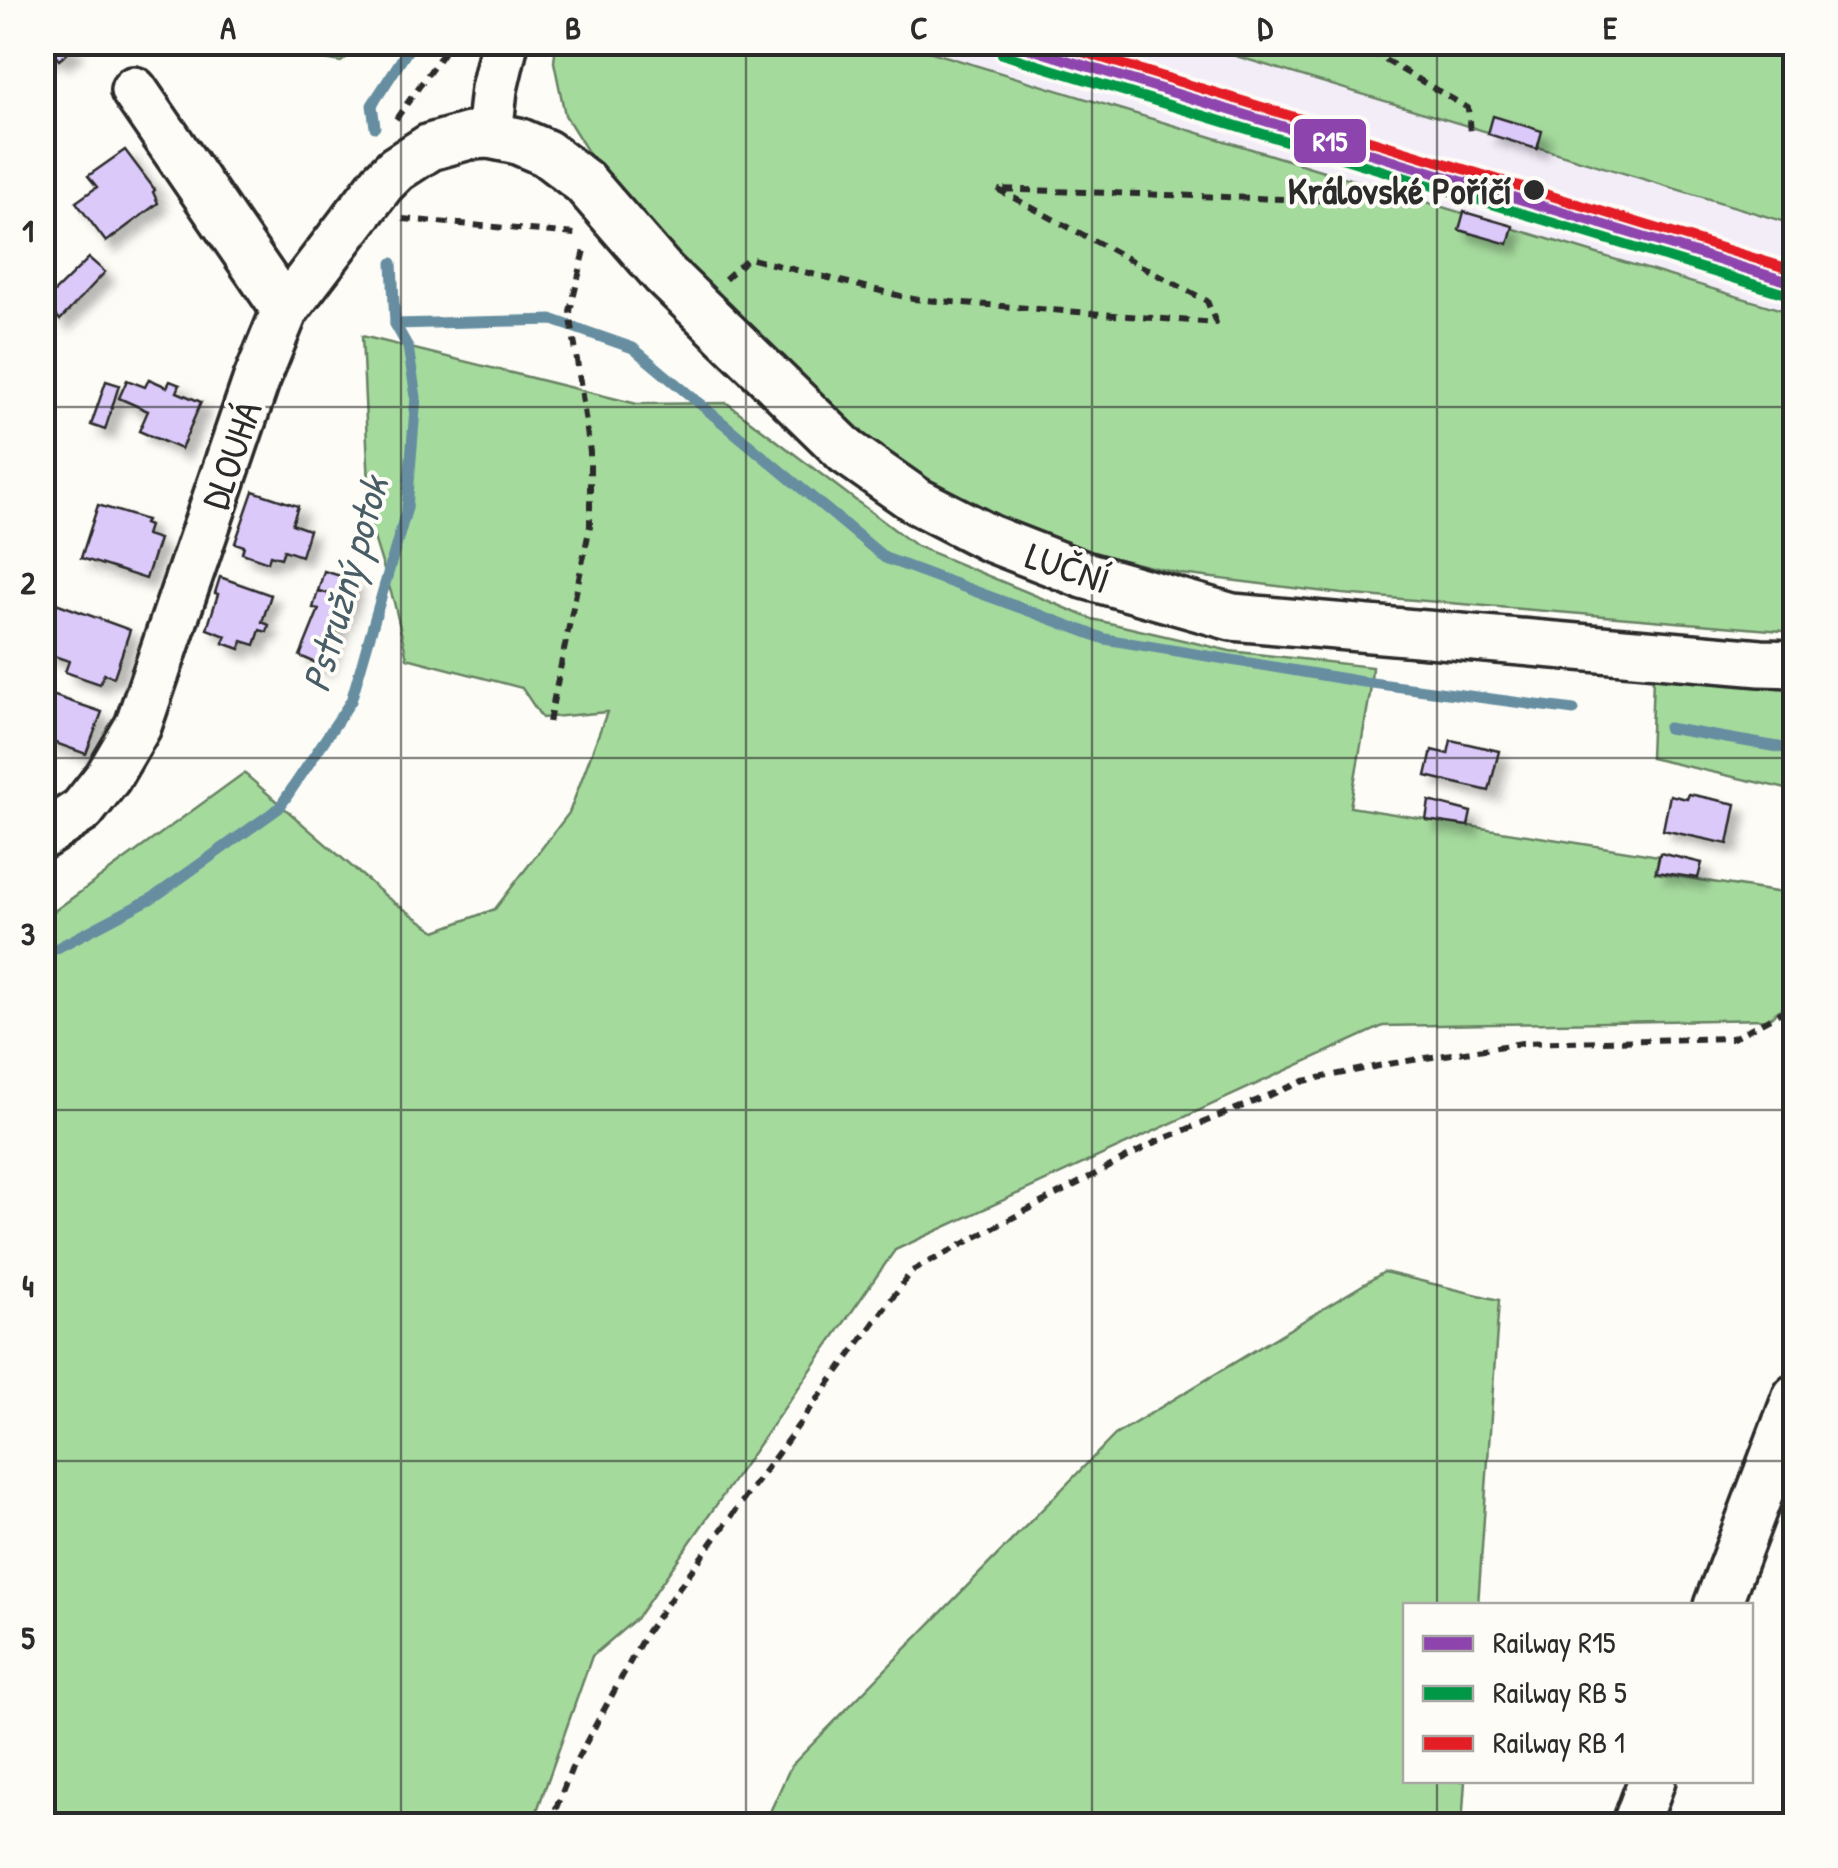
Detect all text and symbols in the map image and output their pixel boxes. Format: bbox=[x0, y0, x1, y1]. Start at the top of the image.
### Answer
text: A bbox=[220, 6, 236, 49]
text: B bbox=[565, 6, 581, 49]
text: C bbox=[910, 6, 928, 49]
text: D bbox=[1257, 6, 1273, 49]
text: E bbox=[1603, 6, 1618, 49]
line badge: R15 bbox=[1292, 117, 1368, 165]
text: R15 bbox=[1313, 122, 1348, 160]
place label: Královské Poříčí bbox=[1288, 164, 1512, 216]
marker: Královské Poříčí bbox=[1521, 177, 1547, 203]
text: 1 bbox=[22, 209, 34, 252]
street label: DLOUHÁ bbox=[188, 394, 274, 516]
water label: Pstružný potok bbox=[288, 467, 402, 698]
street label: LUČNÍ bbox=[1019, 529, 1117, 605]
text: 2 bbox=[21, 561, 37, 604]
text: 3 bbox=[21, 912, 35, 955]
text: 4 bbox=[22, 1264, 34, 1307]
legend bbox=[1403, 1603, 1753, 1783]
text: 5 bbox=[21, 1616, 35, 1659]
text: Railway R15 bbox=[1493, 1622, 1616, 1662]
text: Railway RB 5 bbox=[1493, 1672, 1627, 1712]
text: Railway RB 1 bbox=[1493, 1722, 1625, 1762]

